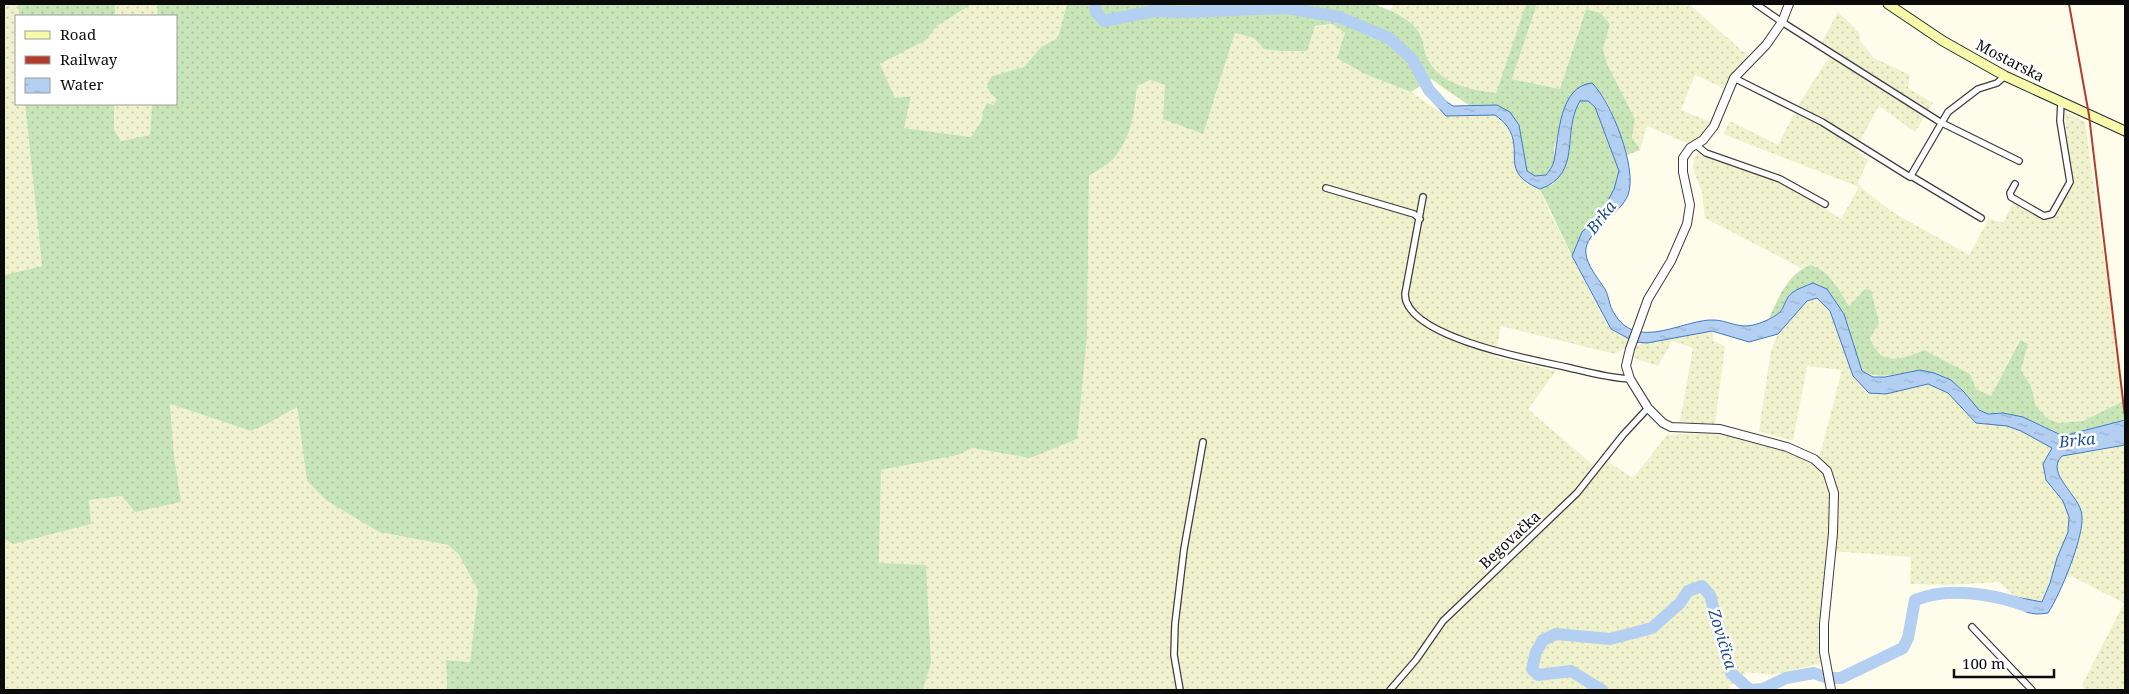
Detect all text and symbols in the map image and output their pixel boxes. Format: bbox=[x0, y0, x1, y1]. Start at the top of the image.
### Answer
legend bbox=[15, 15, 178, 105]
text: Road bbox=[60, 24, 96, 44]
street label: Mostarska bbox=[1973, 34, 2048, 86]
text: Railway bbox=[60, 49, 118, 69]
text: Water bbox=[60, 74, 103, 94]
water label: Brka bbox=[1581, 195, 1621, 239]
water label: Brka bbox=[2057, 427, 2097, 453]
street label: Begovačka bbox=[1475, 506, 1544, 573]
water label: Zovičica bbox=[1703, 605, 1743, 673]
scale bar bbox=[1954, 646, 2054, 678]
text: 100 m bbox=[1962, 653, 2005, 673]

